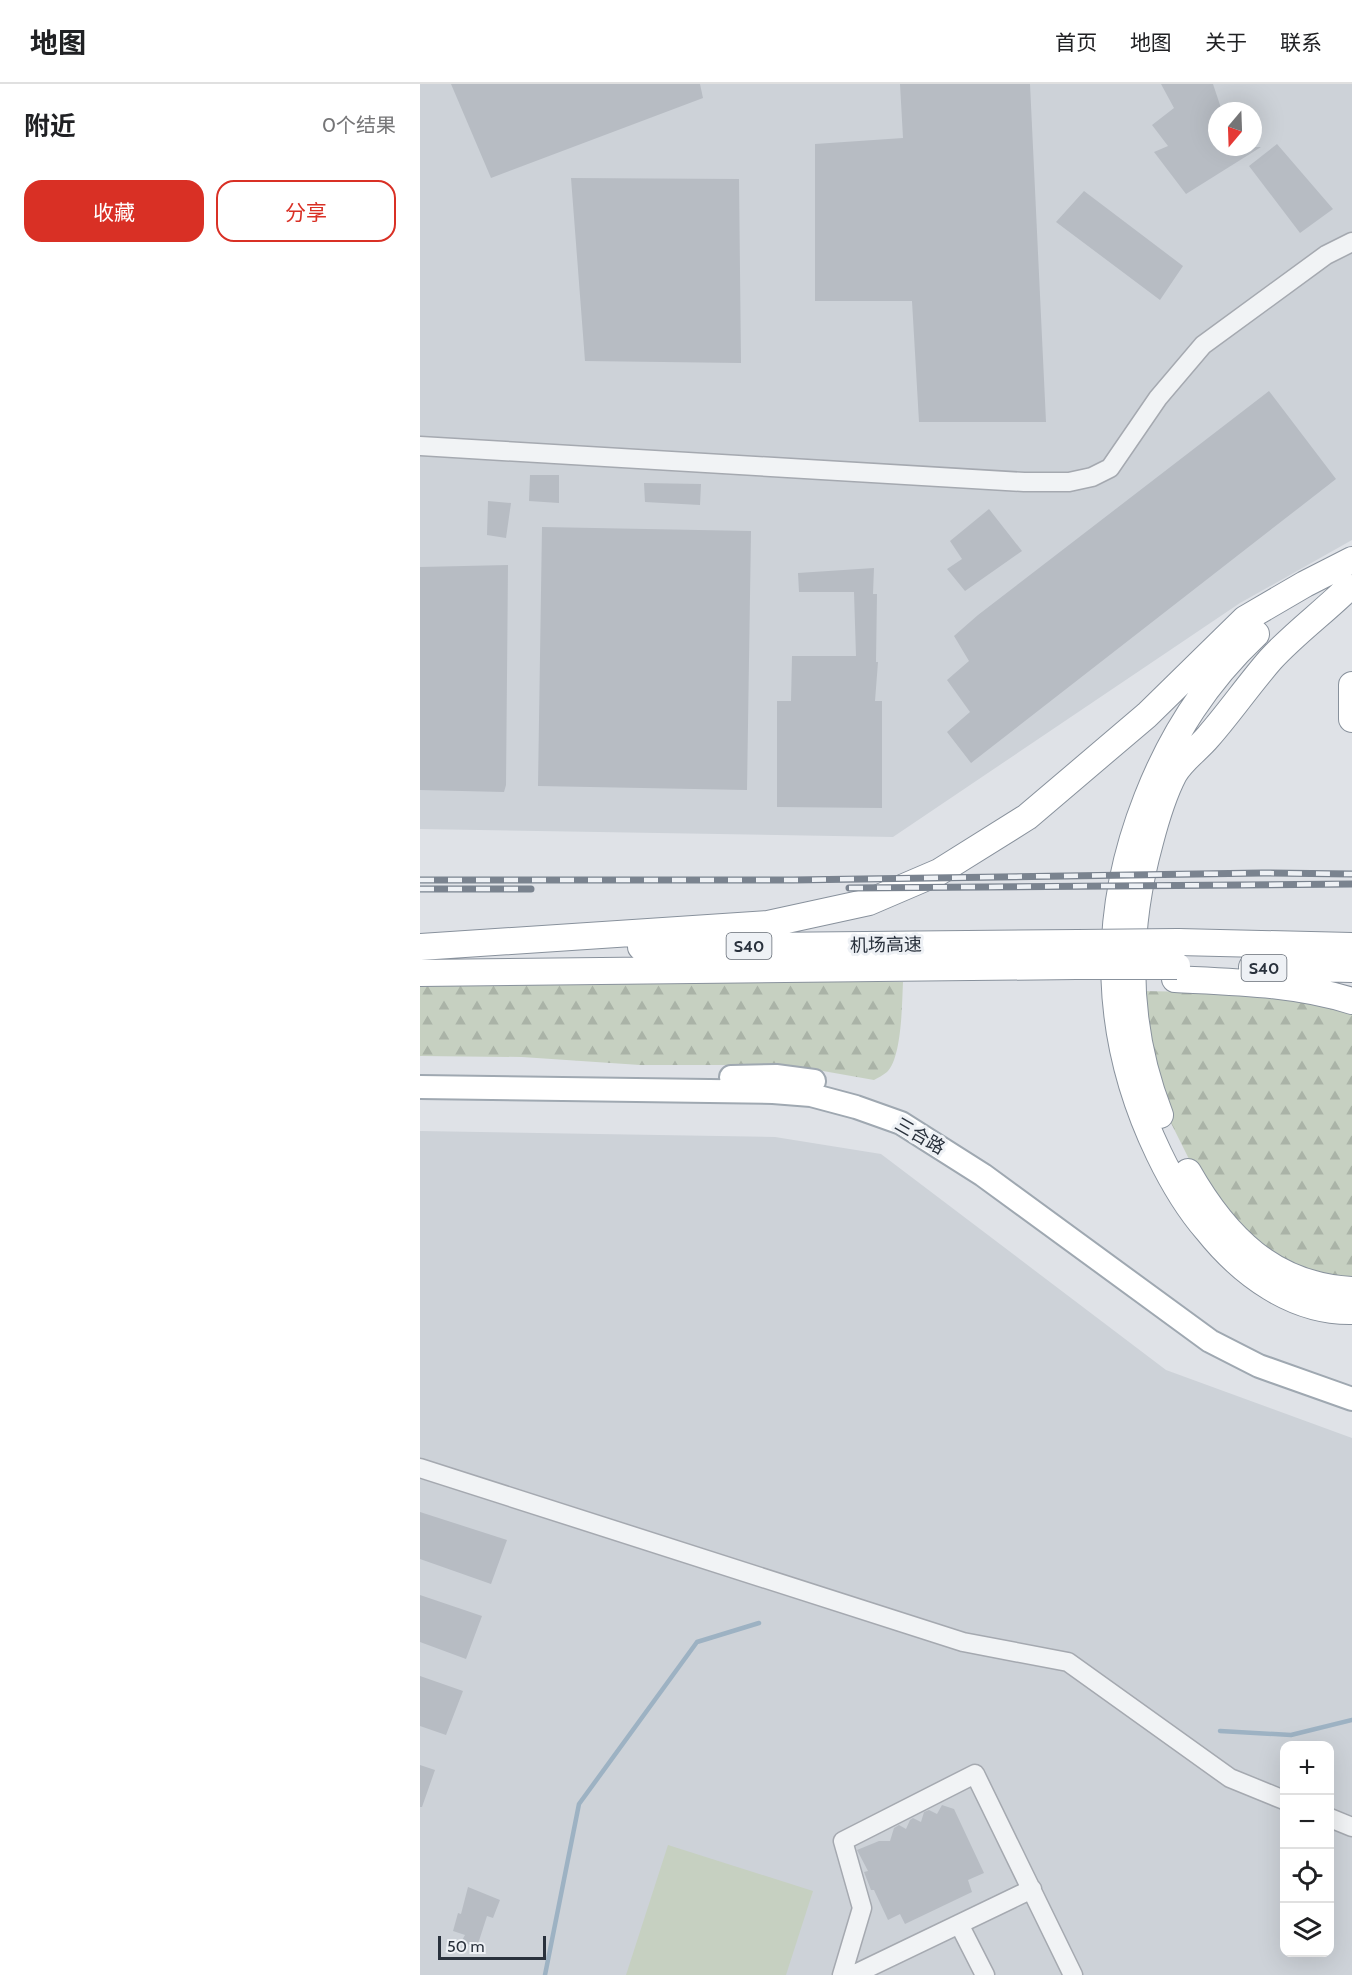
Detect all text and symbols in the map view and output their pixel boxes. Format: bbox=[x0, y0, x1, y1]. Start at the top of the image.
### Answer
text: 地图 bbox=[30, 26, 86, 60]
text: 首页 bbox=[1055, 30, 1097, 55]
text: 地图 bbox=[1130, 30, 1172, 55]
text: 关于 bbox=[1205, 30, 1247, 55]
text: 联系 bbox=[1280, 30, 1322, 55]
north arrow bbox=[1208, 102, 1262, 156]
text: 附近 bbox=[24, 110, 76, 142]
text: 0个结果 bbox=[322, 113, 396, 137]
button: 收藏 bbox=[24, 180, 204, 242]
button: 分享 bbox=[216, 180, 396, 242]
road number: S40 bbox=[726, 933, 772, 959]
street label: 机场高速 bbox=[850, 933, 922, 957]
road number: S40 bbox=[1242, 955, 1286, 981]
street label: 三合路 bbox=[891, 1113, 949, 1159]
map controls bbox=[1280, 1741, 1334, 1957]
button: + bbox=[1280, 1741, 1334, 1795]
button: − bbox=[1280, 1795, 1334, 1849]
button: locate bbox=[1280, 1849, 1334, 1903]
button: layers bbox=[1280, 1903, 1334, 1957]
scale bar bbox=[438, 1933, 546, 1960]
text: 50 m bbox=[447, 1937, 484, 1956]

